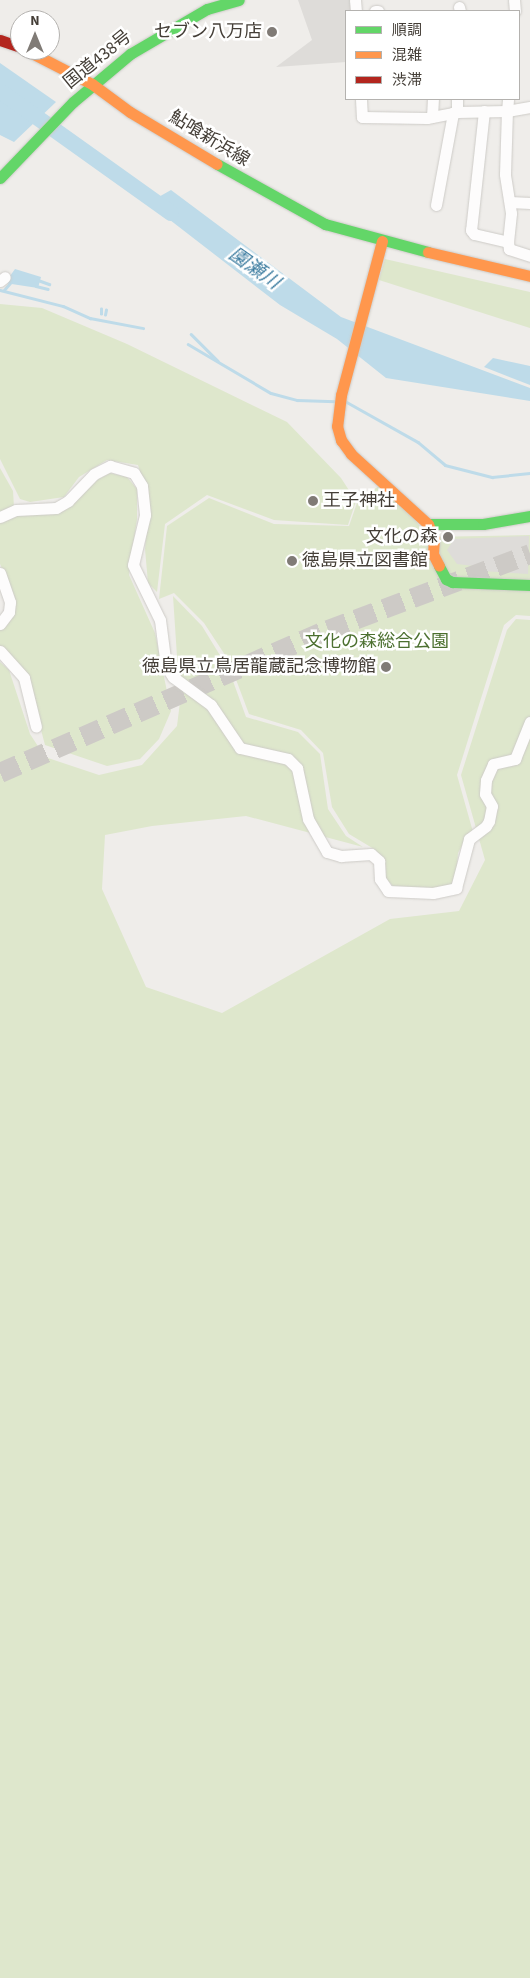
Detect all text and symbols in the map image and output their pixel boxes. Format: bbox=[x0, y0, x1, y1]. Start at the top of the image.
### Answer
north arrow bbox=[10, 10, 60, 60]
legend bbox=[345, 10, 520, 100]
text: N bbox=[30, 11, 40, 31]
text: 順調 bbox=[392, 20, 422, 41]
place label: セブン八万店 bbox=[154, 21, 262, 43]
street label: 国道438号 bbox=[60, 26, 136, 94]
marker: セブン八万店 bbox=[266, 26, 278, 38]
text: 混雑 bbox=[392, 45, 422, 66]
text: 渋滞 bbox=[392, 70, 422, 91]
street label: 鮎喰新浜線 bbox=[165, 107, 253, 171]
water label: 園瀬川 bbox=[224, 243, 284, 295]
place label: 王子神社 bbox=[323, 490, 395, 512]
marker: 王子神社 bbox=[307, 495, 319, 507]
place label: 文化の森 bbox=[366, 526, 438, 548]
marker: 文化の森 bbox=[442, 531, 454, 543]
place label: 徳島県立図書館 bbox=[302, 550, 428, 572]
marker: 徳島県立図書館 bbox=[286, 555, 298, 567]
park label: 文化の森総合公園 bbox=[305, 631, 449, 653]
place label: 徳島県立鳥居龍蔵記念博物館 bbox=[142, 656, 376, 678]
marker: 徳島県立鳥居龍蔵記念博物館 bbox=[380, 661, 392, 673]

